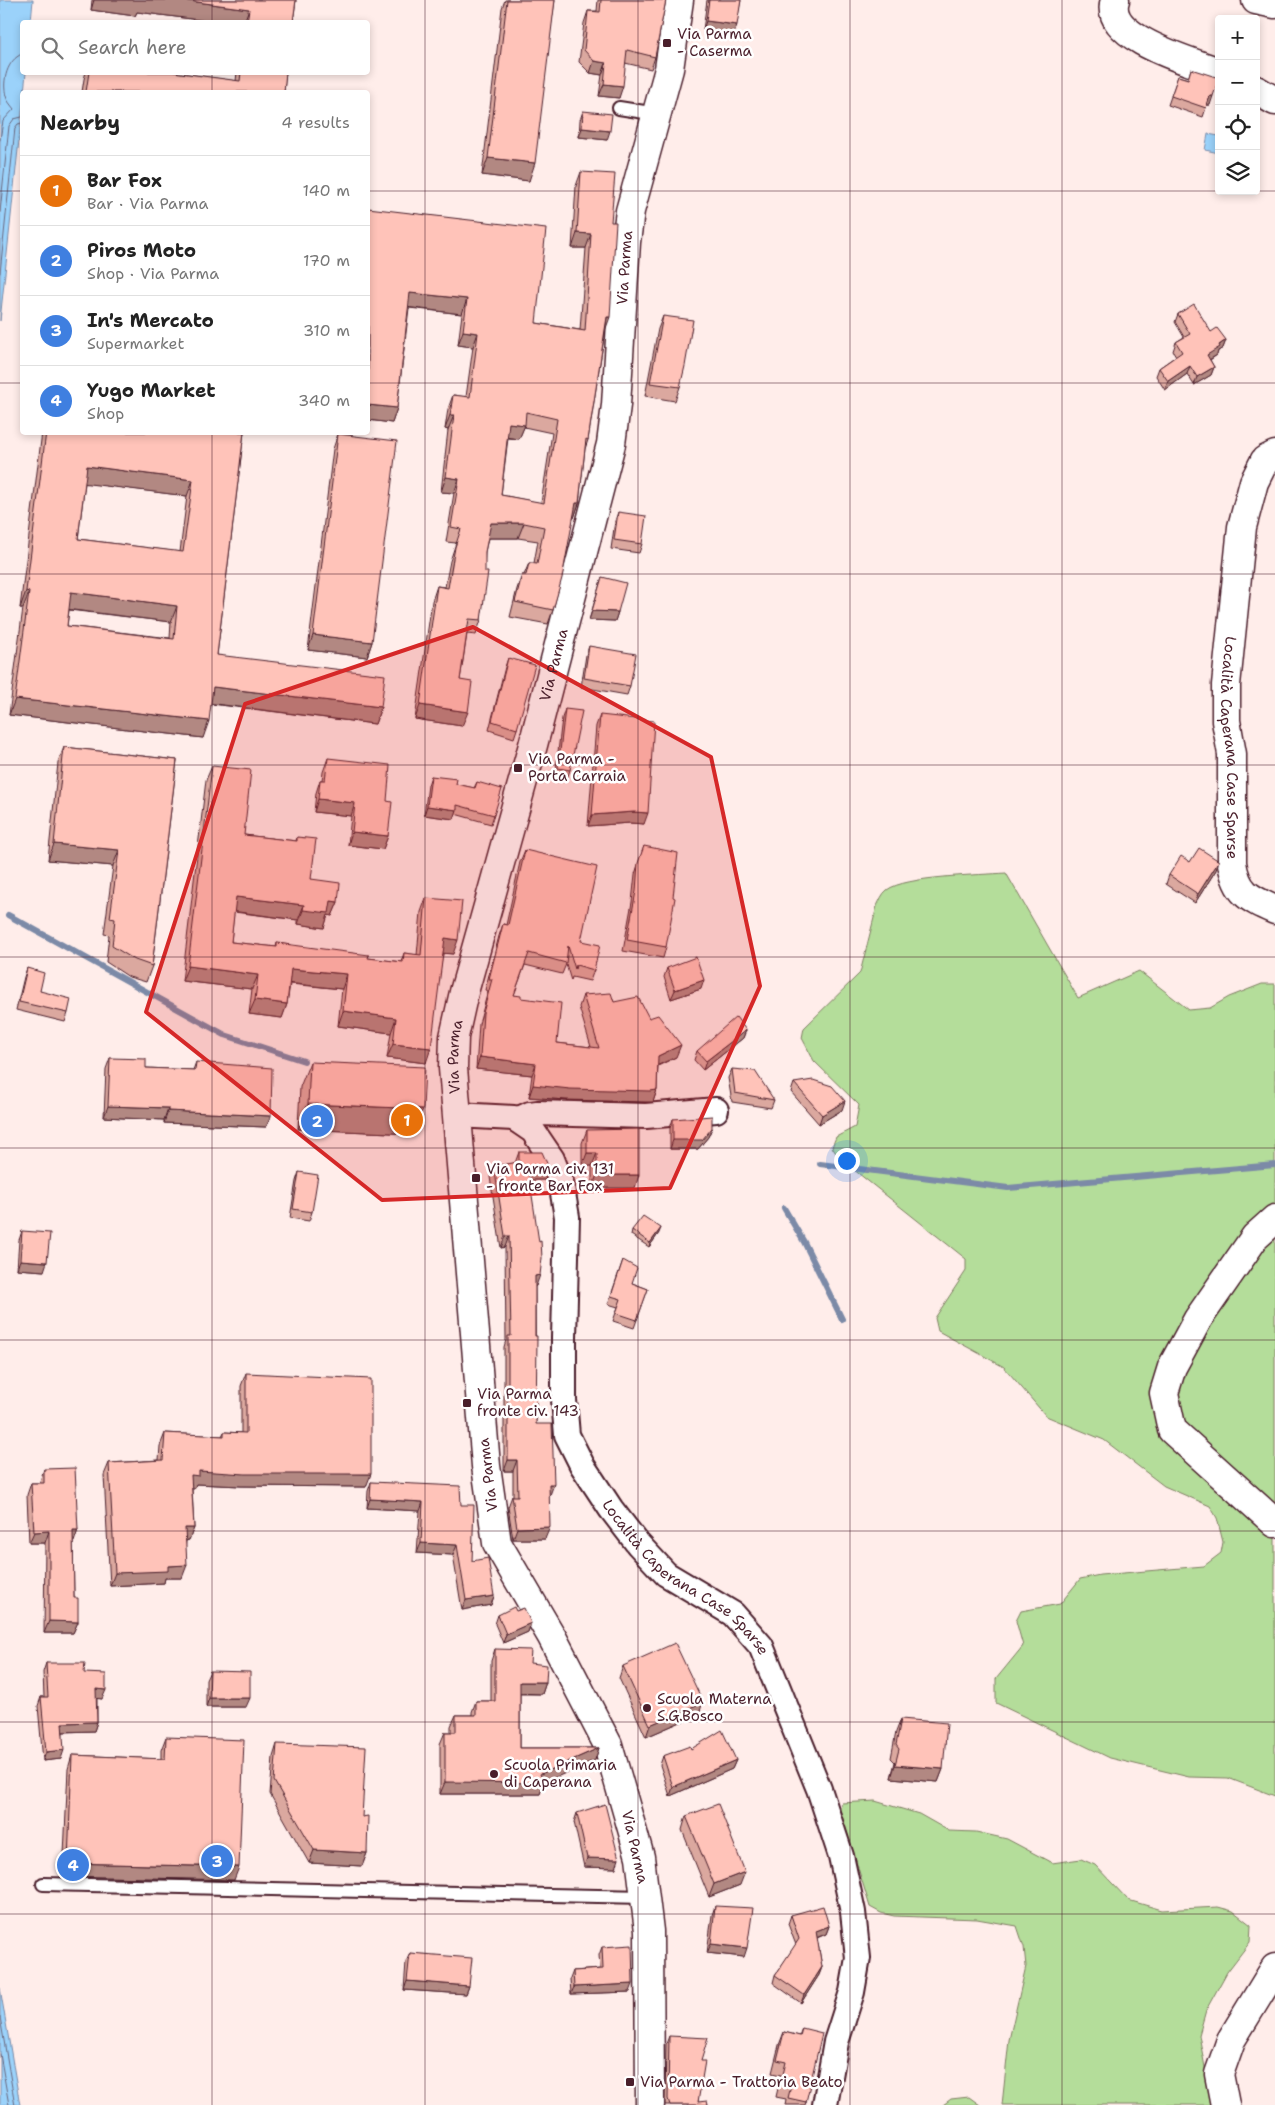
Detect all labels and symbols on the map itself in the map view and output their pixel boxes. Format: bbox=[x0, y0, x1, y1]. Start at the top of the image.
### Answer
place label: Via Parma - Caserma bbox=[677, 24, 753, 61]
marker: Via Parma - Caserma bbox=[661, 37, 673, 49]
street label: Via Parma bbox=[612, 229, 637, 306]
street label: Via Parma bbox=[535, 626, 573, 704]
street label: Località Caperana Case Sparse bbox=[1215, 635, 1243, 859]
place label: Via Parma - Porta Carraia bbox=[528, 749, 627, 786]
marker: Via Parma - Porta Carraia bbox=[512, 762, 524, 774]
street label: Via Parma bbox=[443, 1017, 468, 1095]
pin: 1 bbox=[391, 1101, 423, 1139]
pin: 2 bbox=[301, 1102, 333, 1140]
your location bbox=[834, 1148, 860, 1174]
place label: Via Parma civ. 131 - fronte Bar Fox bbox=[486, 1159, 614, 1196]
marker: Via Parma civ. 131 - fronte Bar Fox bbox=[470, 1172, 482, 1184]
place label: Via Parma fronte civ. 143 bbox=[477, 1384, 579, 1421]
marker: Via Parma fronte civ. 143 bbox=[461, 1397, 473, 1409]
street label: Via Parma bbox=[473, 1436, 502, 1513]
street label: Località Caperana Case Sparse bbox=[597, 1496, 773, 1658]
place label: Scuola Materna S.G.Bosco bbox=[657, 1689, 772, 1726]
marker: Scuola Materna S.G.Bosco bbox=[641, 1702, 653, 1714]
place label: Scuola Primaria di Caperana bbox=[504, 1755, 617, 1792]
marker: Scuola Primaria di Caperana bbox=[488, 1768, 500, 1780]
street label: Via Parma bbox=[617, 1808, 653, 1886]
pin: 3 bbox=[201, 1842, 233, 1880]
pin: 4 bbox=[57, 1846, 89, 1884]
place label: Via Parma - Trattoria Beato bbox=[640, 2072, 843, 2092]
marker: Via Parma - Trattoria Beato bbox=[624, 2076, 636, 2088]

